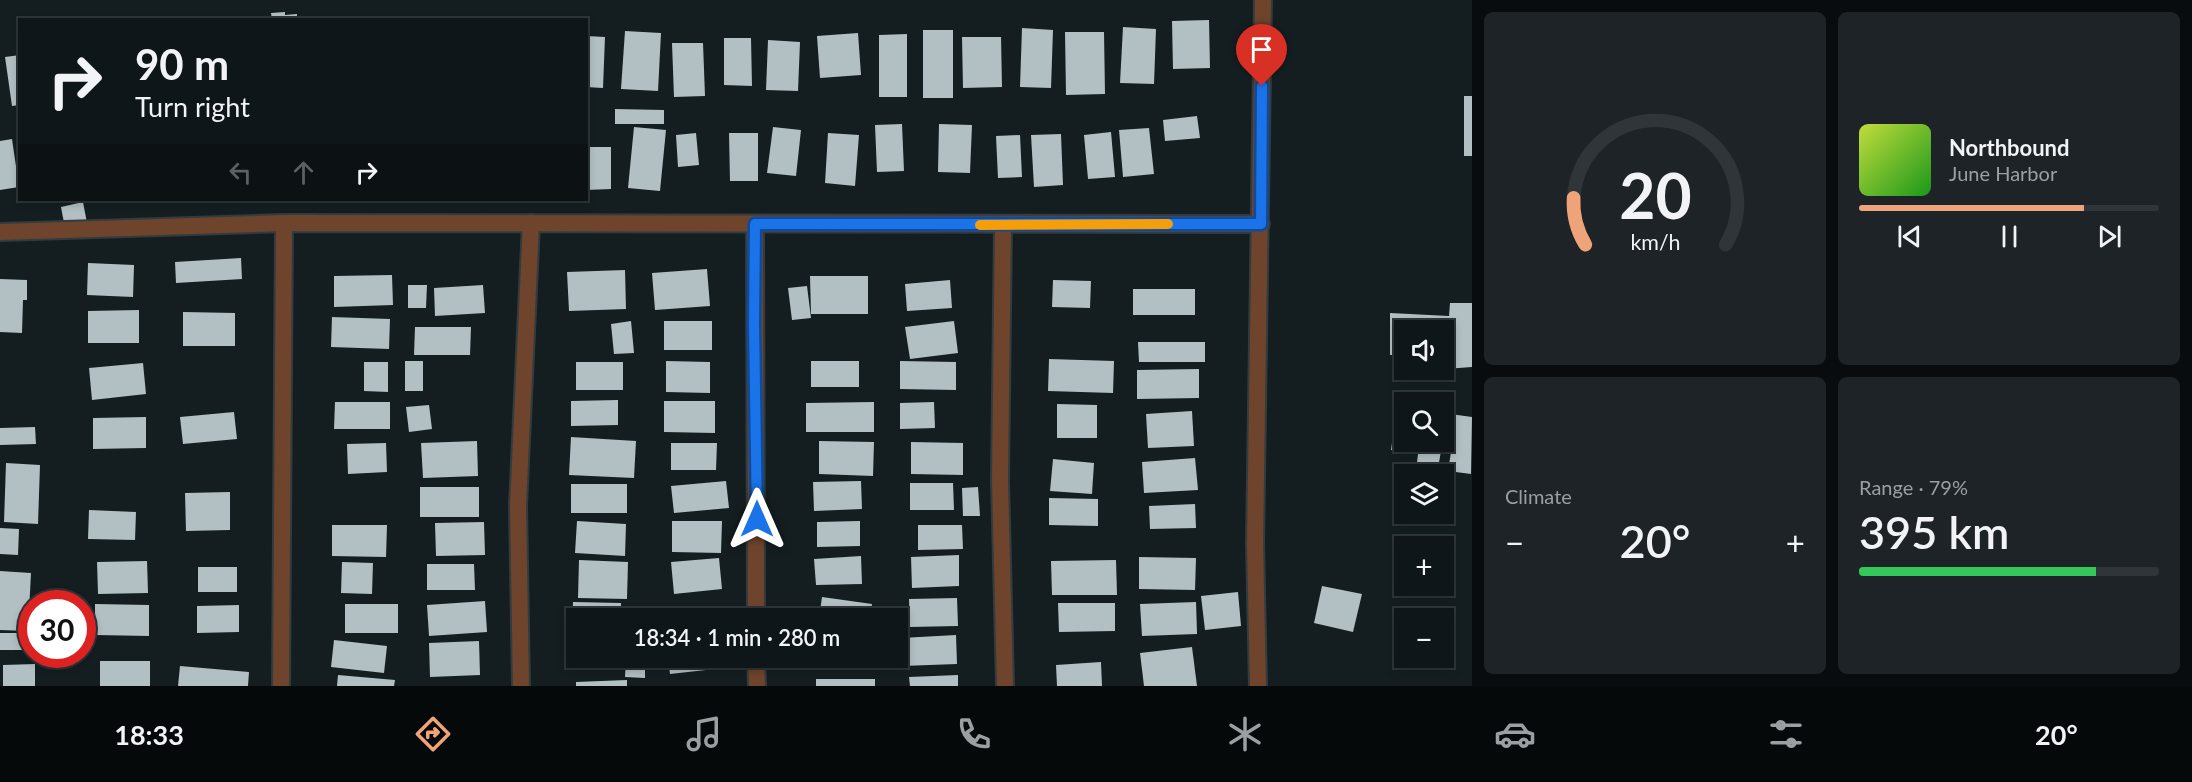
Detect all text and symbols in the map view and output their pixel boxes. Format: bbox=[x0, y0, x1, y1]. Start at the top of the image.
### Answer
pin bbox=[1236, 24, 1287, 86]
icon: arrive bbox=[1245, 33, 1278, 66]
text: 90 m bbox=[135, 39, 229, 89]
icon: right bbox=[36, 42, 114, 120]
text: Turn right bbox=[135, 90, 250, 123]
text: Northbound bbox=[1949, 134, 2069, 161]
icon: left bbox=[224, 156, 257, 189]
icon: ahead bbox=[287, 156, 320, 189]
icon: right bbox=[350, 156, 383, 189]
text: 20 bbox=[1619, 158, 1691, 233]
text: June Harbor bbox=[1949, 161, 2057, 185]
icon: previous bbox=[1893, 220, 1926, 253]
icon: pause bbox=[1993, 220, 2026, 253]
icon: next bbox=[2093, 220, 2126, 253]
text: km/h bbox=[1630, 230, 1680, 256]
map controls bbox=[1394, 320, 1454, 668]
button: sound bbox=[1394, 320, 1454, 380]
button: search bbox=[1394, 392, 1454, 452]
button: layers bbox=[1394, 464, 1454, 524]
text: Range · 79% bbox=[1859, 475, 1968, 499]
text: Climate bbox=[1505, 484, 1572, 508]
position arrow bbox=[725, 487, 789, 551]
text: 395 km bbox=[1859, 505, 2009, 559]
text: 20° bbox=[1620, 514, 1690, 568]
text: − bbox=[1505, 522, 1524, 562]
text: + bbox=[1786, 522, 1805, 562]
button: + bbox=[1394, 536, 1454, 596]
speed limit sign: 30 bbox=[18, 590, 96, 668]
button: − bbox=[1394, 608, 1454, 668]
text: 18:34 · 1 min · 280 m bbox=[634, 624, 840, 651]
icon: directions bbox=[412, 713, 454, 755]
icon: music bbox=[683, 713, 725, 755]
icon: phone bbox=[953, 713, 995, 755]
icon: climate bbox=[1224, 713, 1266, 755]
icon: car bbox=[1494, 713, 1536, 755]
icon: filters bbox=[1765, 713, 1807, 755]
text: 18:33 bbox=[114, 718, 184, 751]
text: 20° bbox=[2035, 718, 2078, 751]

